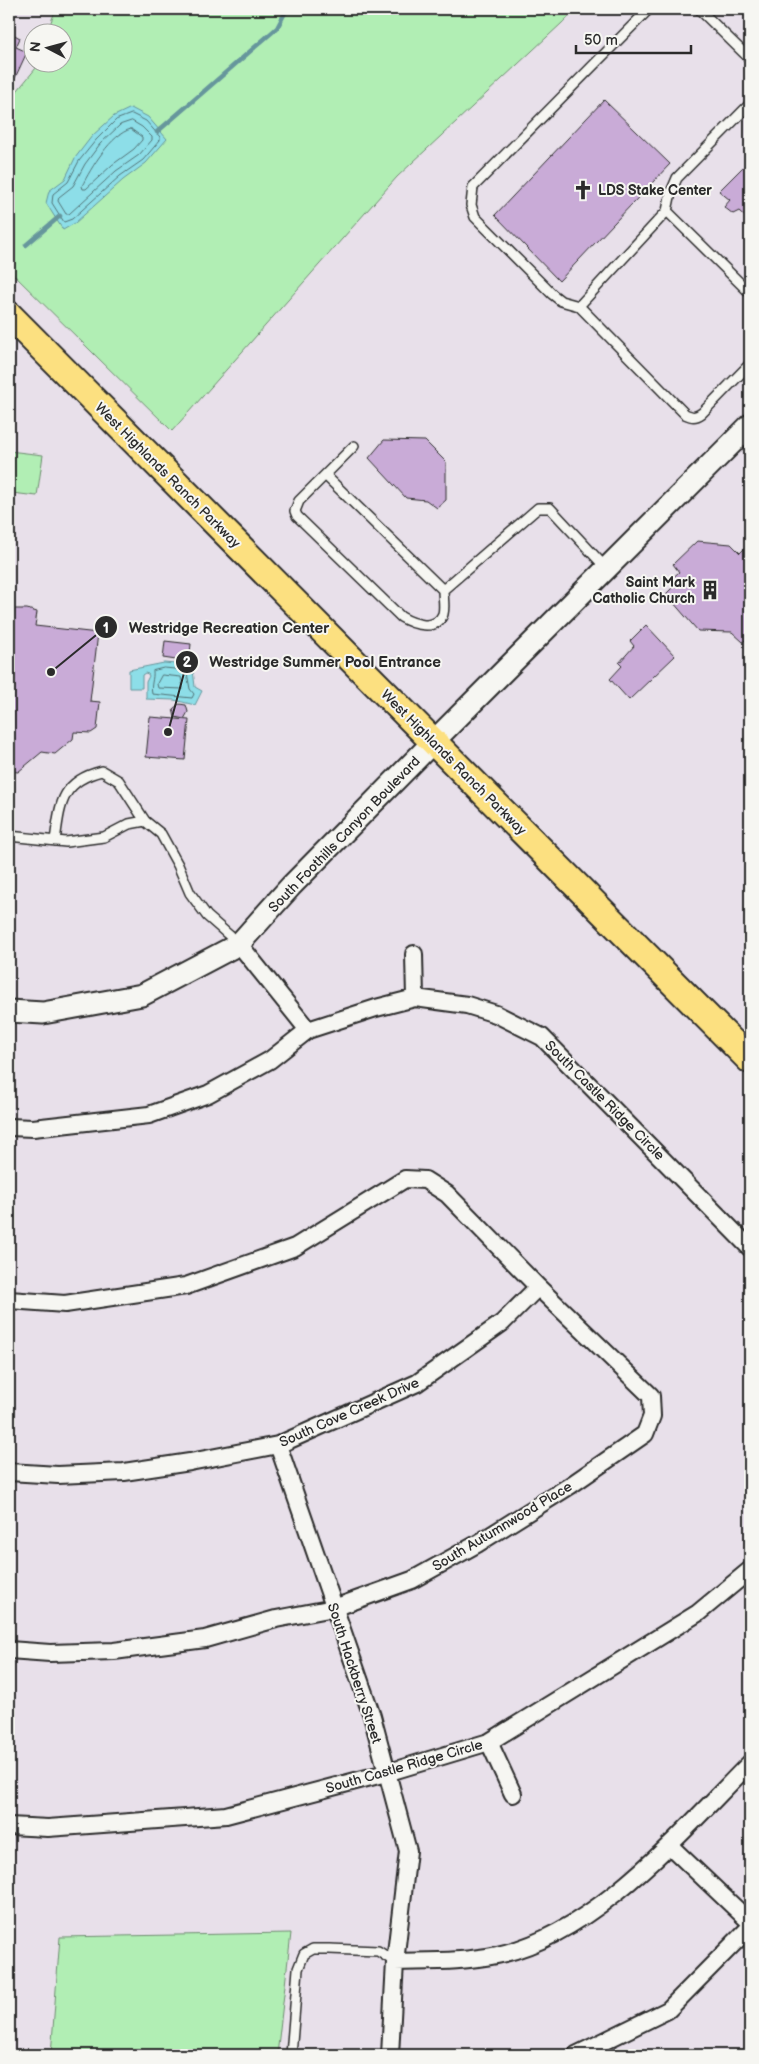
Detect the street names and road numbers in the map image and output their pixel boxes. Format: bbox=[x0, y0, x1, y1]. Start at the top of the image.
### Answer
street label: West Highlands Ranch Parkway bbox=[91, 399, 244, 552]
street label: West Highlands Ranch Parkway bbox=[377, 686, 530, 839]
street label: South Foothills Canyon Boulevard bbox=[265, 753, 424, 916]
street label: South Castle Ridge Circle bbox=[541, 1037, 668, 1164]
street label: South Cove Creek Drive bbox=[277, 1374, 422, 1451]
street label: South Autumnwood Place bbox=[429, 1478, 575, 1575]
street label: South Hackberry Street bbox=[324, 1601, 385, 1746]
street label: South Castle Ridge Circle bbox=[324, 1736, 485, 1797]

